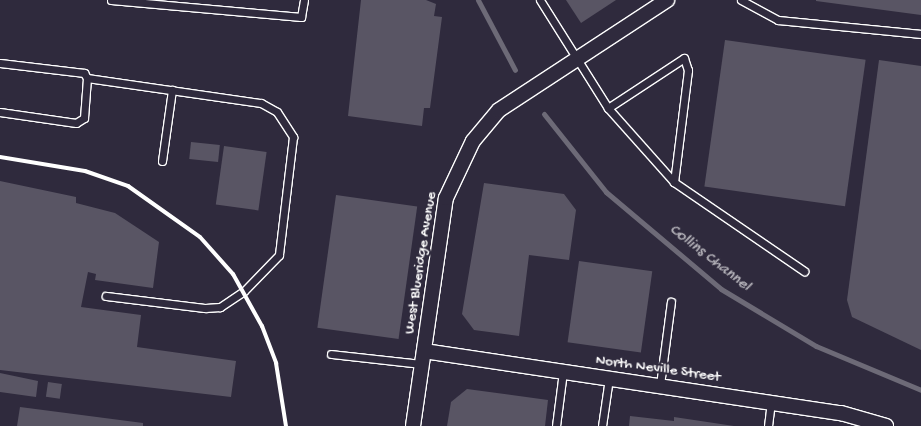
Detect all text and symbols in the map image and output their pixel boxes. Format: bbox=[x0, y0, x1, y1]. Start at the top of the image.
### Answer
street label: West Blueridge Avenue bbox=[401, 191, 441, 335]
water label: Collins Channel bbox=[665, 221, 753, 297]
street label: North Neville Street bbox=[594, 351, 722, 387]

